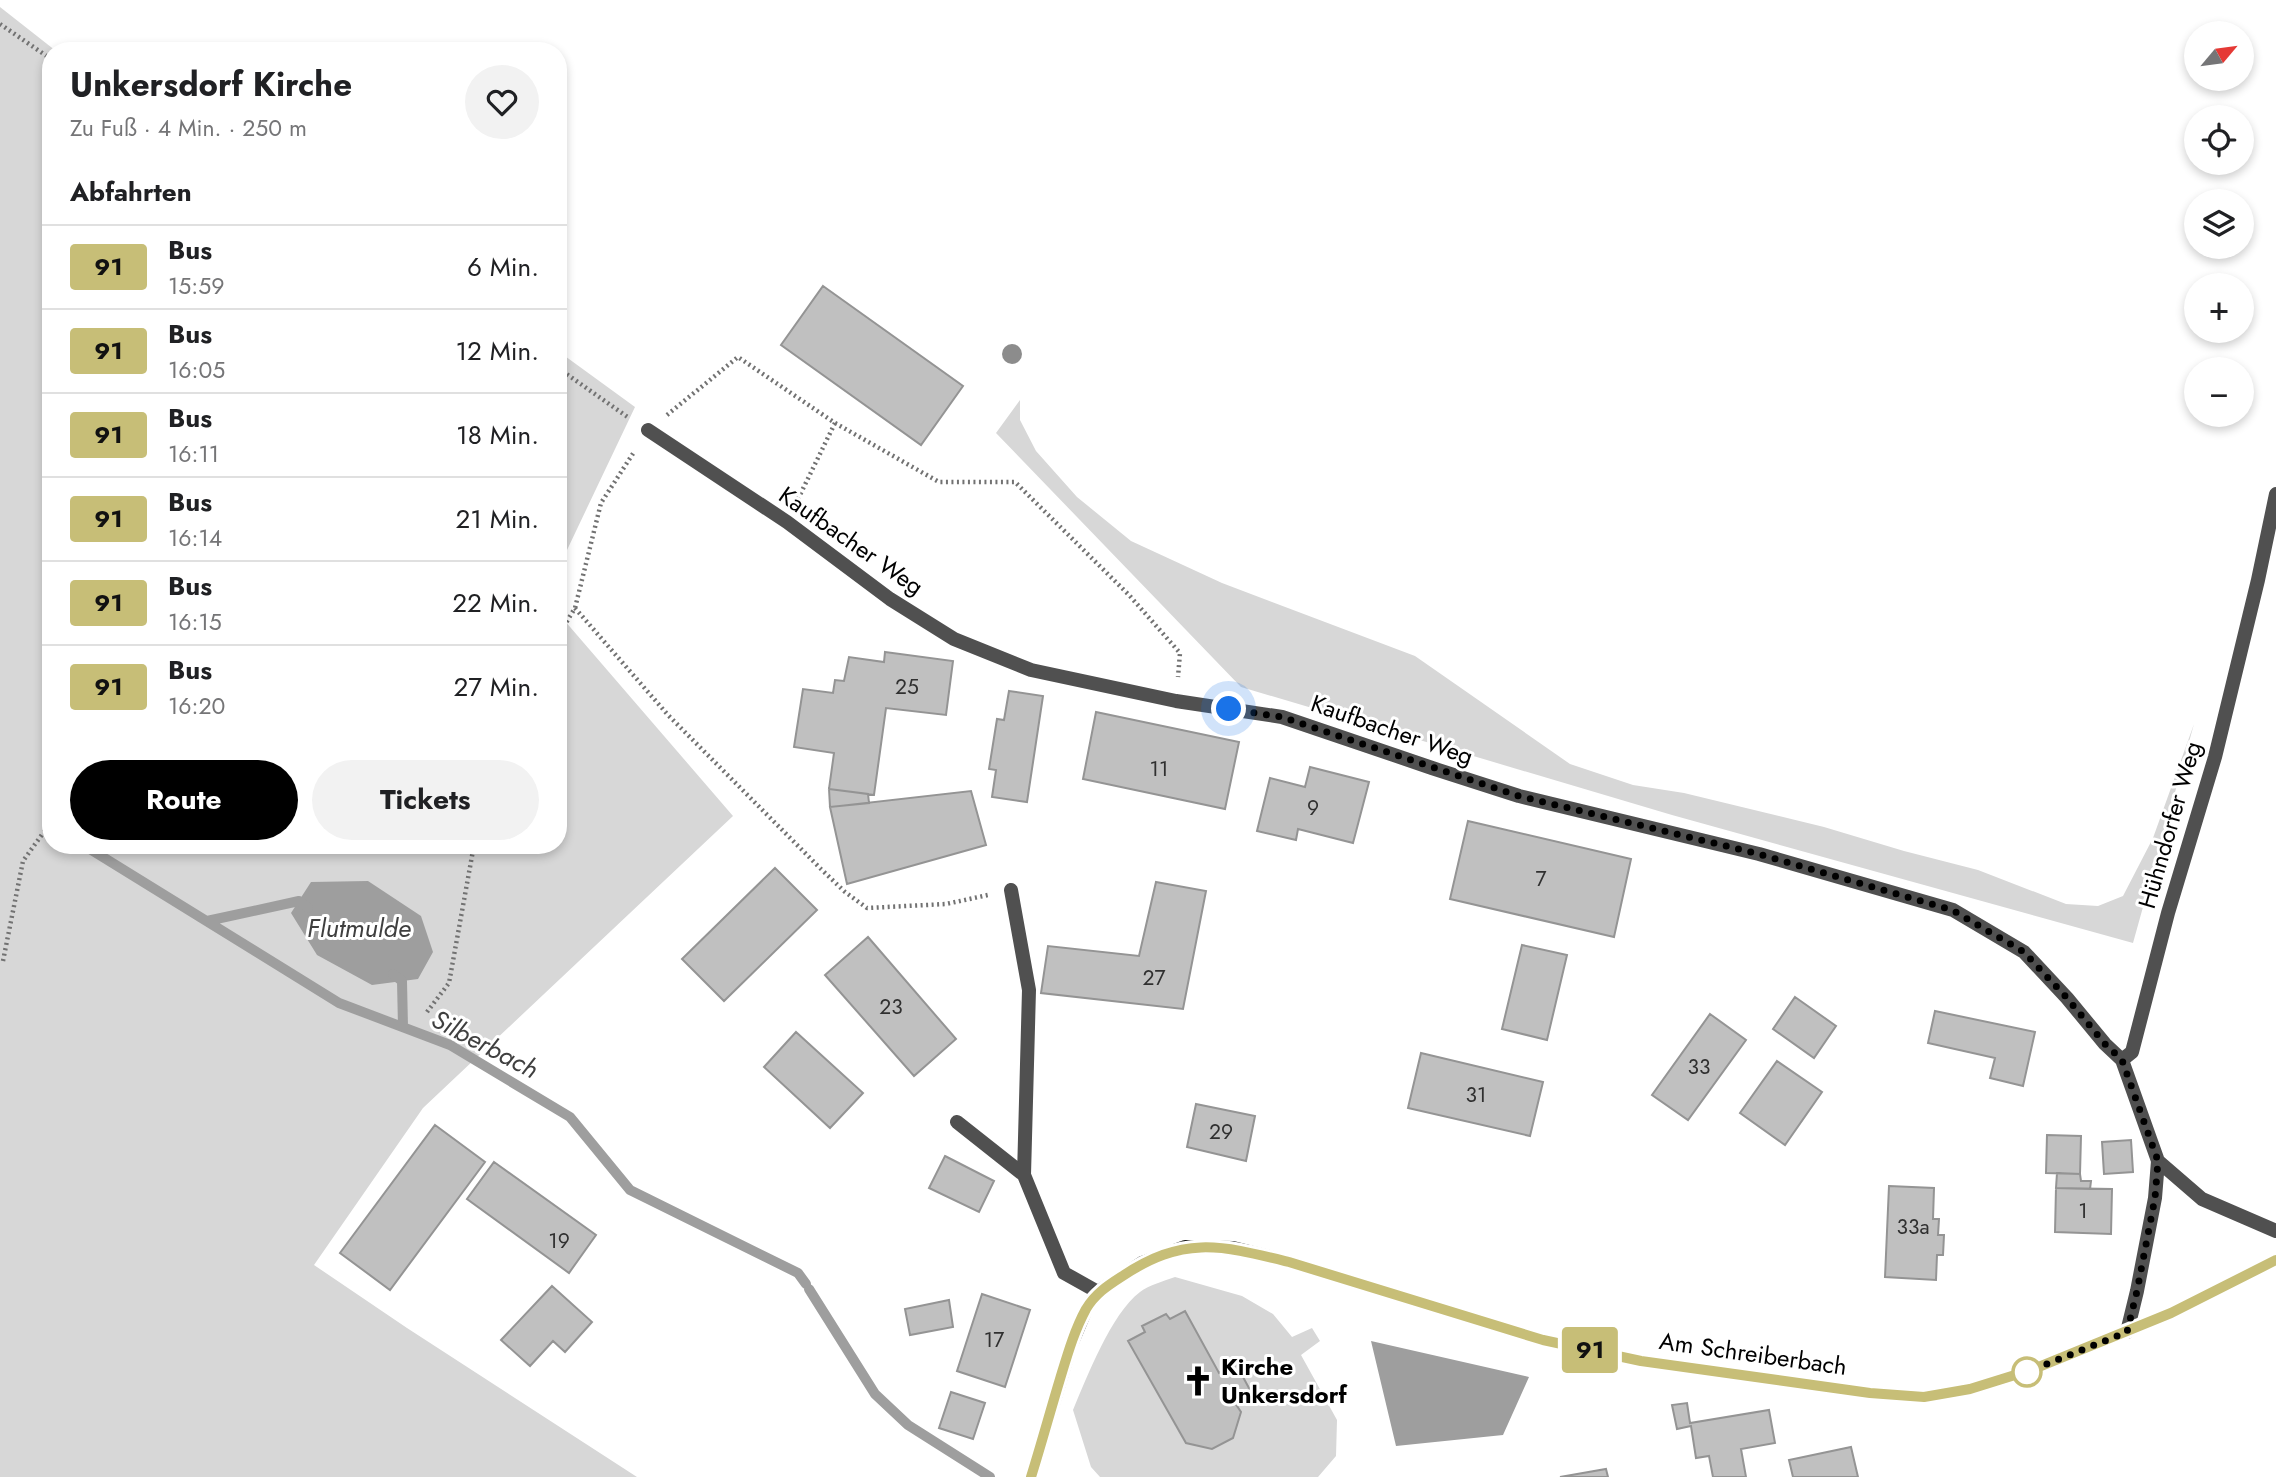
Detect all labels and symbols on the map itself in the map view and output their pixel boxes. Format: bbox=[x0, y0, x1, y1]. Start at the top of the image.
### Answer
north arrow bbox=[2184, 21, 2254, 91]
street label: Kaufbacher Weg bbox=[772, 478, 931, 604]
house number: 25 bbox=[895, 672, 919, 702]
street label: Kaufbacher Weg bbox=[1306, 685, 1478, 774]
your location bbox=[1211, 691, 1246, 726]
street label: Hühndorfer Weg bbox=[2129, 737, 2210, 913]
house number: 11 bbox=[1150, 754, 1168, 784]
house number: 9 bbox=[1307, 793, 1319, 823]
house number: 7 bbox=[1535, 864, 1547, 894]
water label: Flutmulde bbox=[307, 909, 411, 947]
house number: 27 bbox=[1143, 963, 1165, 993]
house number: 23 bbox=[879, 992, 903, 1022]
water label: Silberbach bbox=[425, 1000, 545, 1088]
house number: 33 bbox=[1688, 1052, 1710, 1082]
house number: 31 bbox=[1466, 1080, 1486, 1110]
house number: 29 bbox=[1209, 1117, 1233, 1147]
house number: 1 bbox=[2078, 1196, 2088, 1226]
house number: 33a bbox=[1896, 1212, 1930, 1242]
house number: 19 bbox=[548, 1226, 570, 1256]
street label: Am Schreiberbach bbox=[1657, 1323, 1849, 1384]
house number: 17 bbox=[984, 1325, 1004, 1355]
line badge: 91 bbox=[1558, 1327, 1622, 1373]
place label: Kirche Unkersdorf bbox=[1221, 1349, 1349, 1412]
unlabelled marker bbox=[2012, 1357, 2042, 1387]
church icon: Kirche Unkersdorf bbox=[1181, 1364, 1215, 1398]

